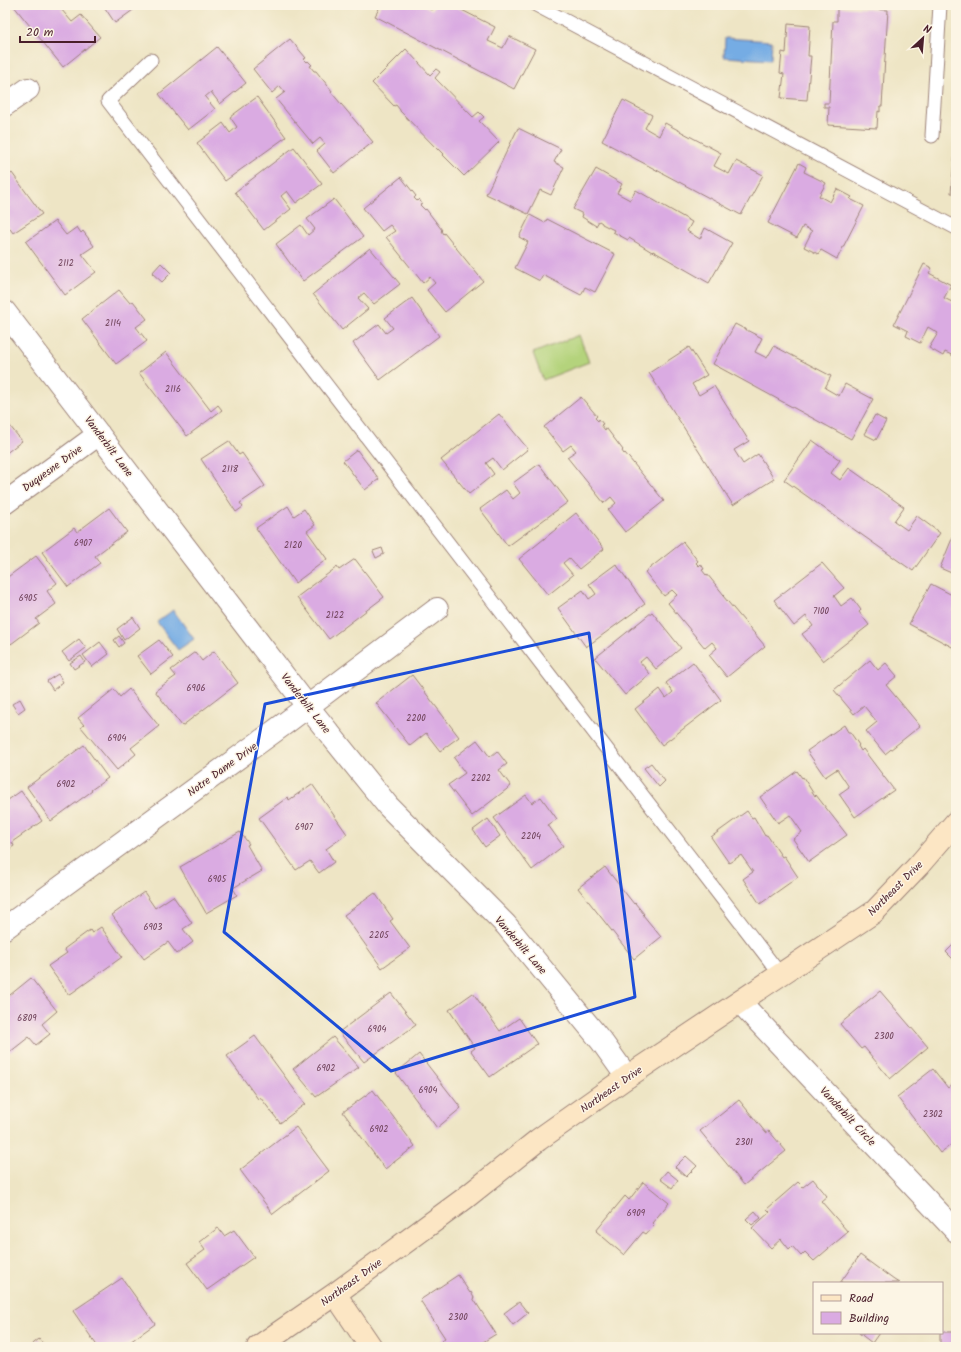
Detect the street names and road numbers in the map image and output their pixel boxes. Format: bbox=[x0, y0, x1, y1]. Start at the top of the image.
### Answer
street label: Vanderbilt Lane bbox=[79, 412, 137, 481]
street label: Duquesne Drive bbox=[19, 441, 87, 497]
street label: Vanderbilt Lane bbox=[276, 669, 335, 738]
street label: Notre Dame Drive bbox=[184, 738, 261, 801]
street label: Northeast Drive bbox=[864, 857, 928, 921]
street label: Vanderbilt Lane bbox=[490, 912, 551, 979]
street label: Northeast Drive bbox=[577, 1062, 647, 1118]
street label: Vanderbilt Circle bbox=[815, 1083, 880, 1151]
street label: Northeast Drive bbox=[317, 1254, 386, 1311]

